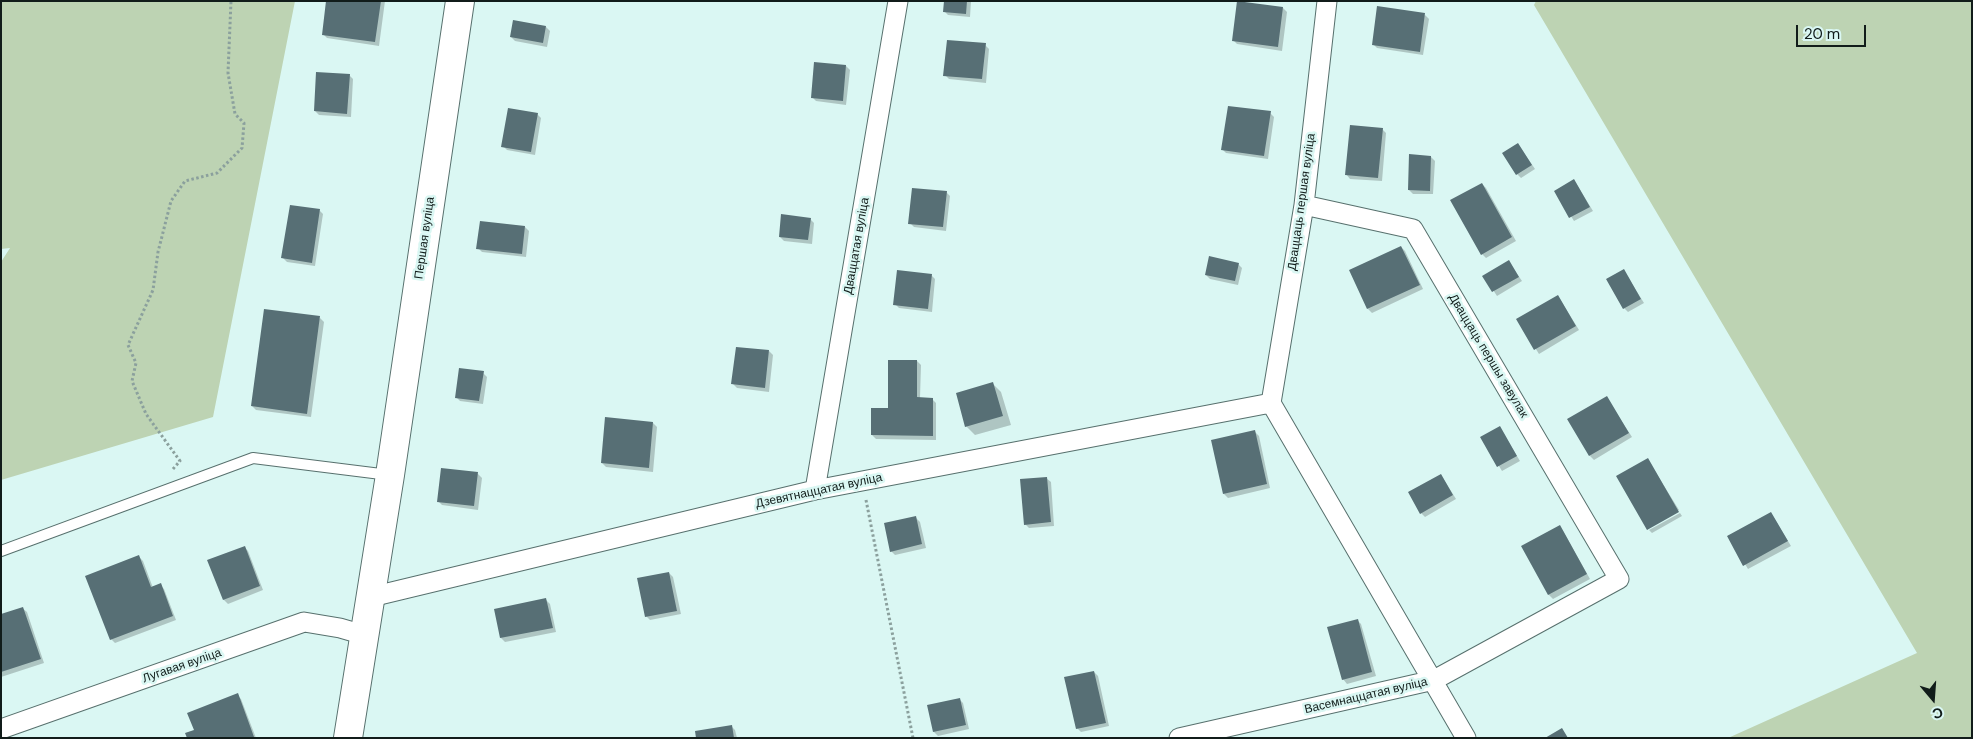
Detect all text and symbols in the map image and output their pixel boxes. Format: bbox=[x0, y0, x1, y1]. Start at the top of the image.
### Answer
scale bar bbox=[1798, 15, 1868, 47]
text: 20 m bbox=[1804, 24, 1840, 44]
street label: Дваццаць першая вуліца bbox=[1285, 132, 1319, 272]
street label: Першая вуліца bbox=[412, 196, 438, 280]
street label: Дваццатая вуліца bbox=[841, 197, 873, 295]
street label: Дваццаць першы завулак bbox=[1445, 291, 1531, 421]
street label: Дзевятнаццатая вуліца bbox=[754, 471, 884, 511]
street label: Лугавая вуліца bbox=[141, 646, 223, 686]
north arrow bbox=[1908, 674, 1958, 724]
street label: Васемнаццатая вуліца bbox=[1303, 675, 1429, 717]
text: С bbox=[1930, 703, 1945, 723]

